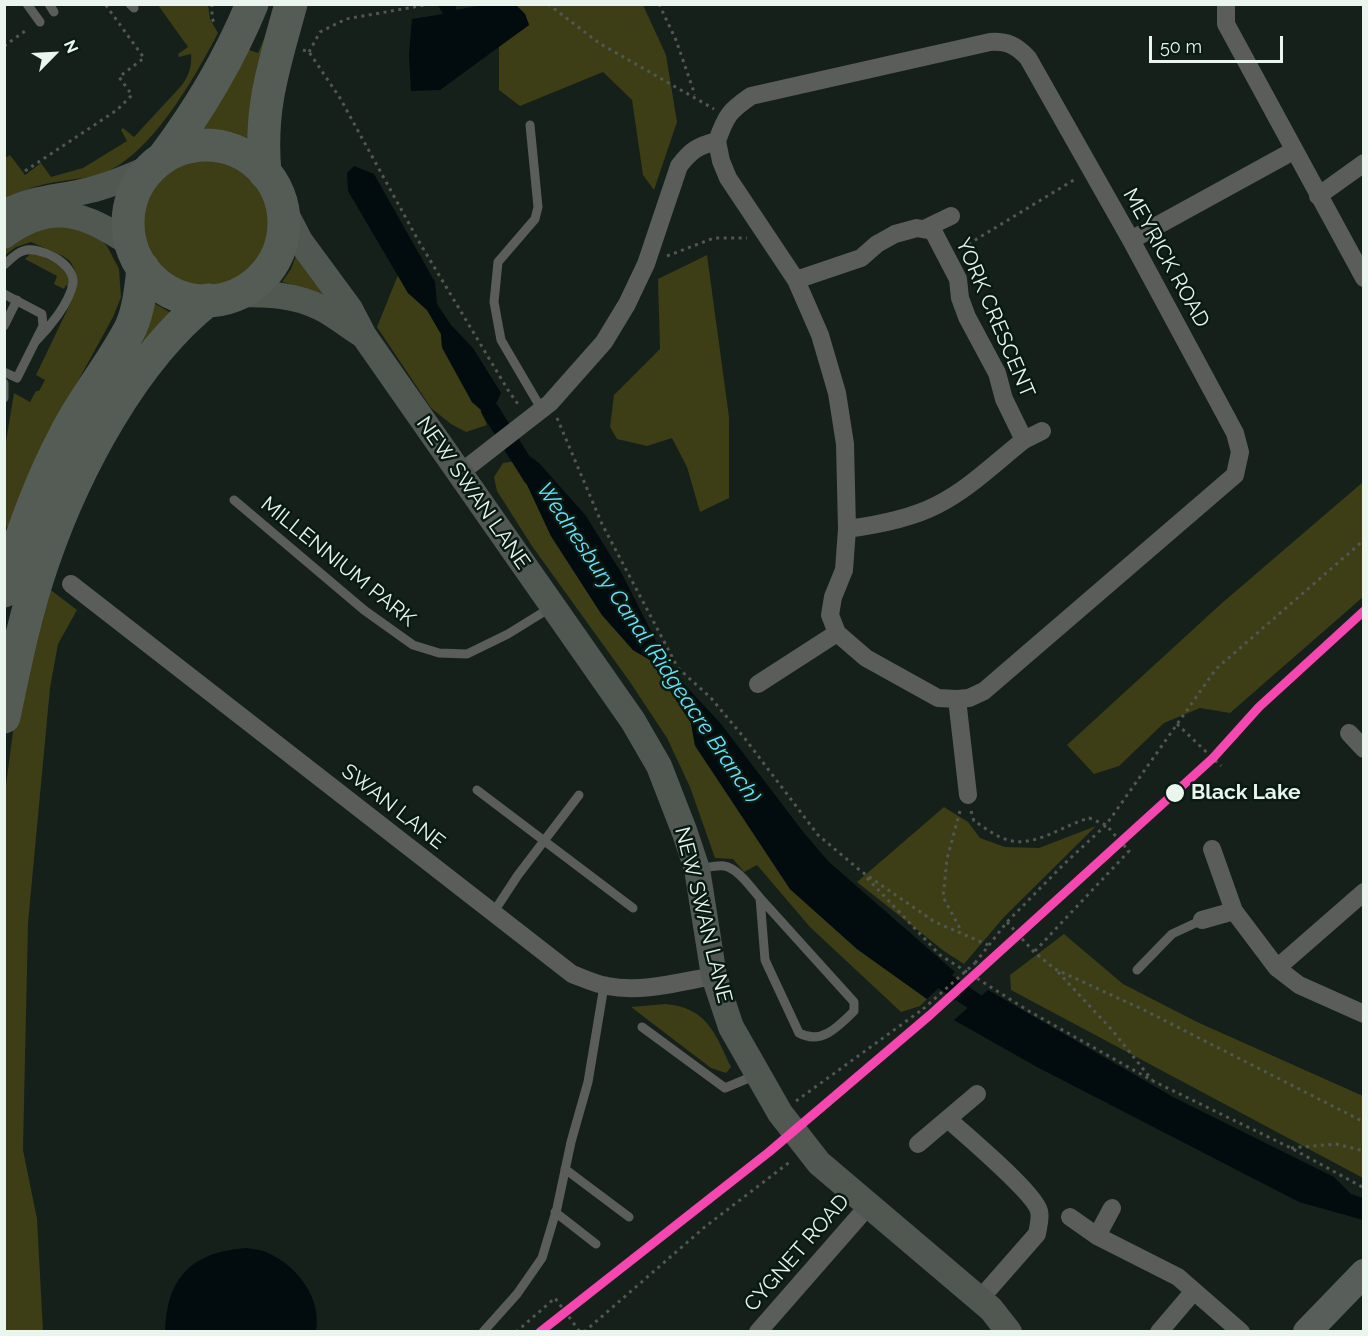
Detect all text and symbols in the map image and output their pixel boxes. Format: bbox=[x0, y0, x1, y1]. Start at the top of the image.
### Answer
north arrow bbox=[24, 24, 84, 84]
scale bar bbox=[1152, 24, 1286, 62]
text: 50 m bbox=[1160, 36, 1202, 57]
text: N bbox=[60, 37, 82, 56]
street label: MEYRICK ROAD bbox=[1117, 184, 1215, 332]
street label: YORK CRESCENT bbox=[950, 234, 1040, 402]
street label: NEW SWAN LANE bbox=[411, 412, 535, 574]
water label: Wednesbury Canal (Ridgeacre Branch) bbox=[530, 478, 766, 808]
street label: MILLENNIUM PARK bbox=[256, 492, 420, 632]
street label: SWAN LANE bbox=[336, 759, 450, 855]
place label: Black Lake bbox=[1191, 780, 1301, 806]
marker: Black Lake bbox=[1164, 782, 1186, 804]
street label: NEW SWAN LANE bbox=[669, 824, 737, 1006]
street label: CYGNET ROAD bbox=[739, 1189, 855, 1317]

